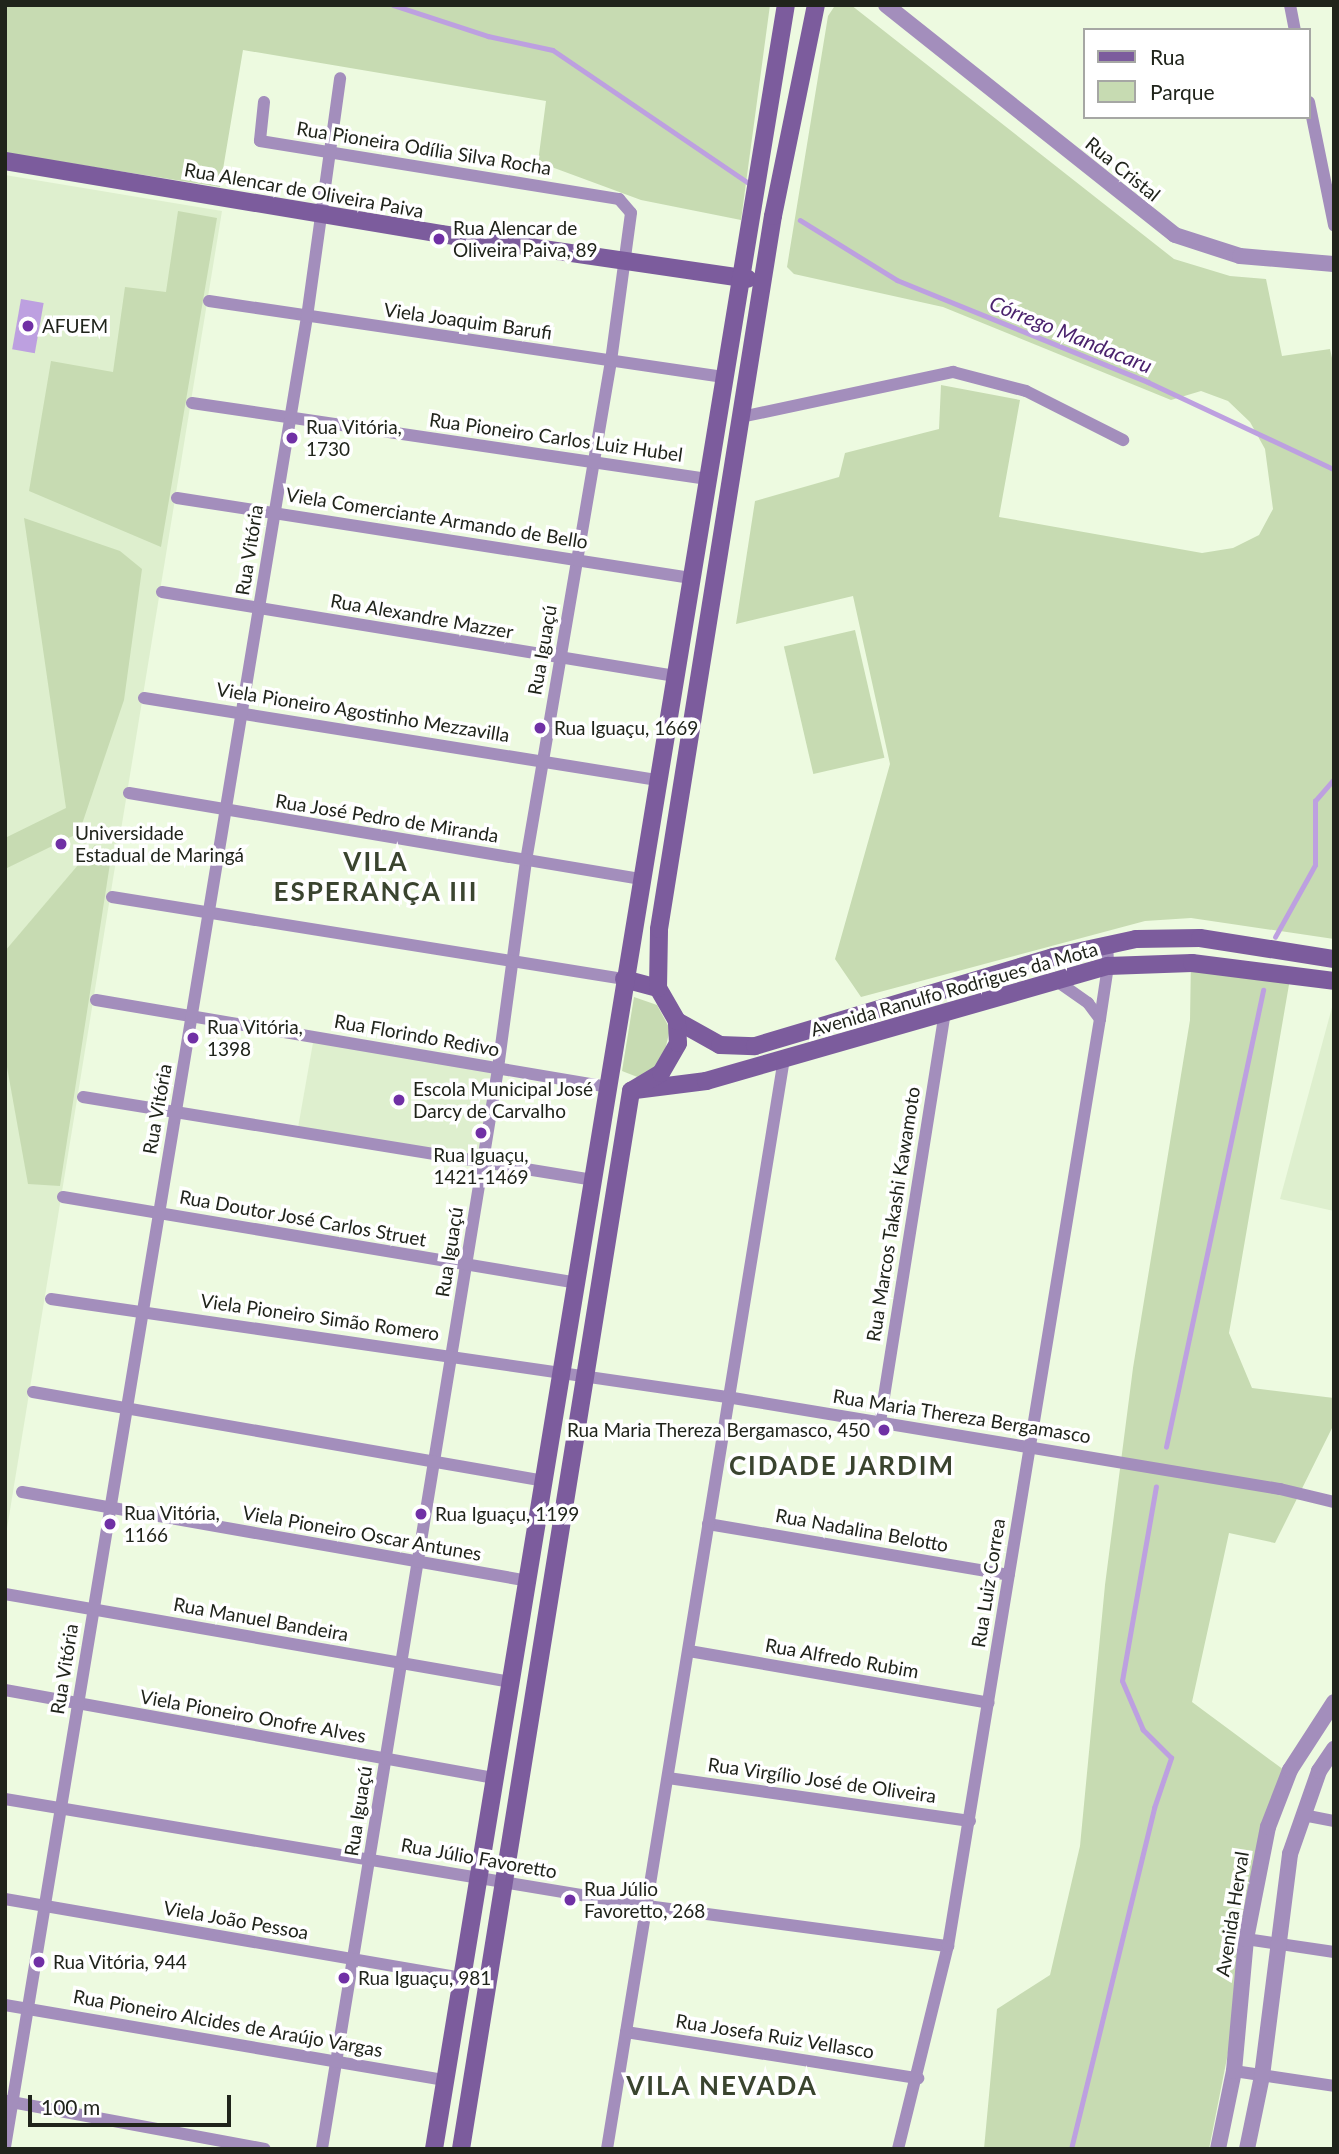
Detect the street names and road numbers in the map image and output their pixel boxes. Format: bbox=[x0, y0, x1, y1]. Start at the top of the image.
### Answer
street label: Rua Pioneira Odília Silva Rocha bbox=[295, 117, 553, 179]
street label: Rua Cristal bbox=[1081, 132, 1165, 206]
street label: Rua Alencar de Oliveira Paiva bbox=[182, 158, 426, 222]
street label: Viela Joaquim Barufi bbox=[382, 298, 554, 344]
street label: Rua Pioneiro Carlos Luiz Hubel bbox=[428, 408, 684, 466]
street label: Viela Comerciante Armando de Bello bbox=[284, 483, 590, 553]
street label: Rua Vitória bbox=[231, 503, 267, 597]
street label: Rua Alexandre Mazzer bbox=[328, 589, 516, 643]
street label: Rua Iguaçú bbox=[523, 603, 561, 697]
street label: Viela Pioneiro Agostinho Mezzavilla bbox=[215, 678, 511, 746]
street label: Rua José Pedro de Miranda bbox=[273, 789, 501, 847]
street label: Avenida Ranulfo Rodrigues da Mota bbox=[808, 937, 1100, 1041]
street label: Rua Florindo Redivo bbox=[333, 1009, 501, 1061]
street label: Rua Vitória bbox=[138, 1062, 176, 1156]
street label: Rua Marcos Takashi Kawamoto bbox=[862, 1085, 924, 1343]
street label: Rua Doutor José Carlos Struet bbox=[177, 1185, 429, 1251]
street label: Rua Iguaçú bbox=[431, 1205, 467, 1299]
street label: Viela Pioneiro Simão Romero bbox=[199, 1289, 441, 1345]
street label: Rua Maria Thereza Bergamasco bbox=[831, 1384, 1093, 1448]
street label: Viela Pioneiro Oscar Antunes bbox=[240, 1501, 484, 1565]
street label: Rua Nadalina Belotto bbox=[774, 1504, 950, 1556]
street label: Rua Luiz Correa bbox=[967, 1517, 1009, 1649]
street label: Rua Manuel Bandeira bbox=[172, 1592, 350, 1646]
street label: Rua Vitória bbox=[46, 1622, 82, 1716]
street label: Rua Alfredo Rubim bbox=[763, 1633, 921, 1683]
street label: Viela Pioneiro Onofre Alves bbox=[138, 1685, 368, 1747]
street label: Rua Virgílio José de Oliveira bbox=[706, 1753, 938, 1807]
street label: Rua Iguaçú bbox=[340, 1764, 376, 1858]
street label: Rua Júlio Favoretto bbox=[399, 1833, 559, 1883]
street label: Avenida Herval bbox=[1211, 1850, 1253, 1978]
street label: Viela João Pessoa bbox=[161, 1896, 311, 1944]
street label: Rua Pioneiro Alcides de Araújo Vargas bbox=[71, 1984, 385, 2062]
street label: Rua Josefa Ruiz Vellasco bbox=[674, 2009, 876, 2063]

